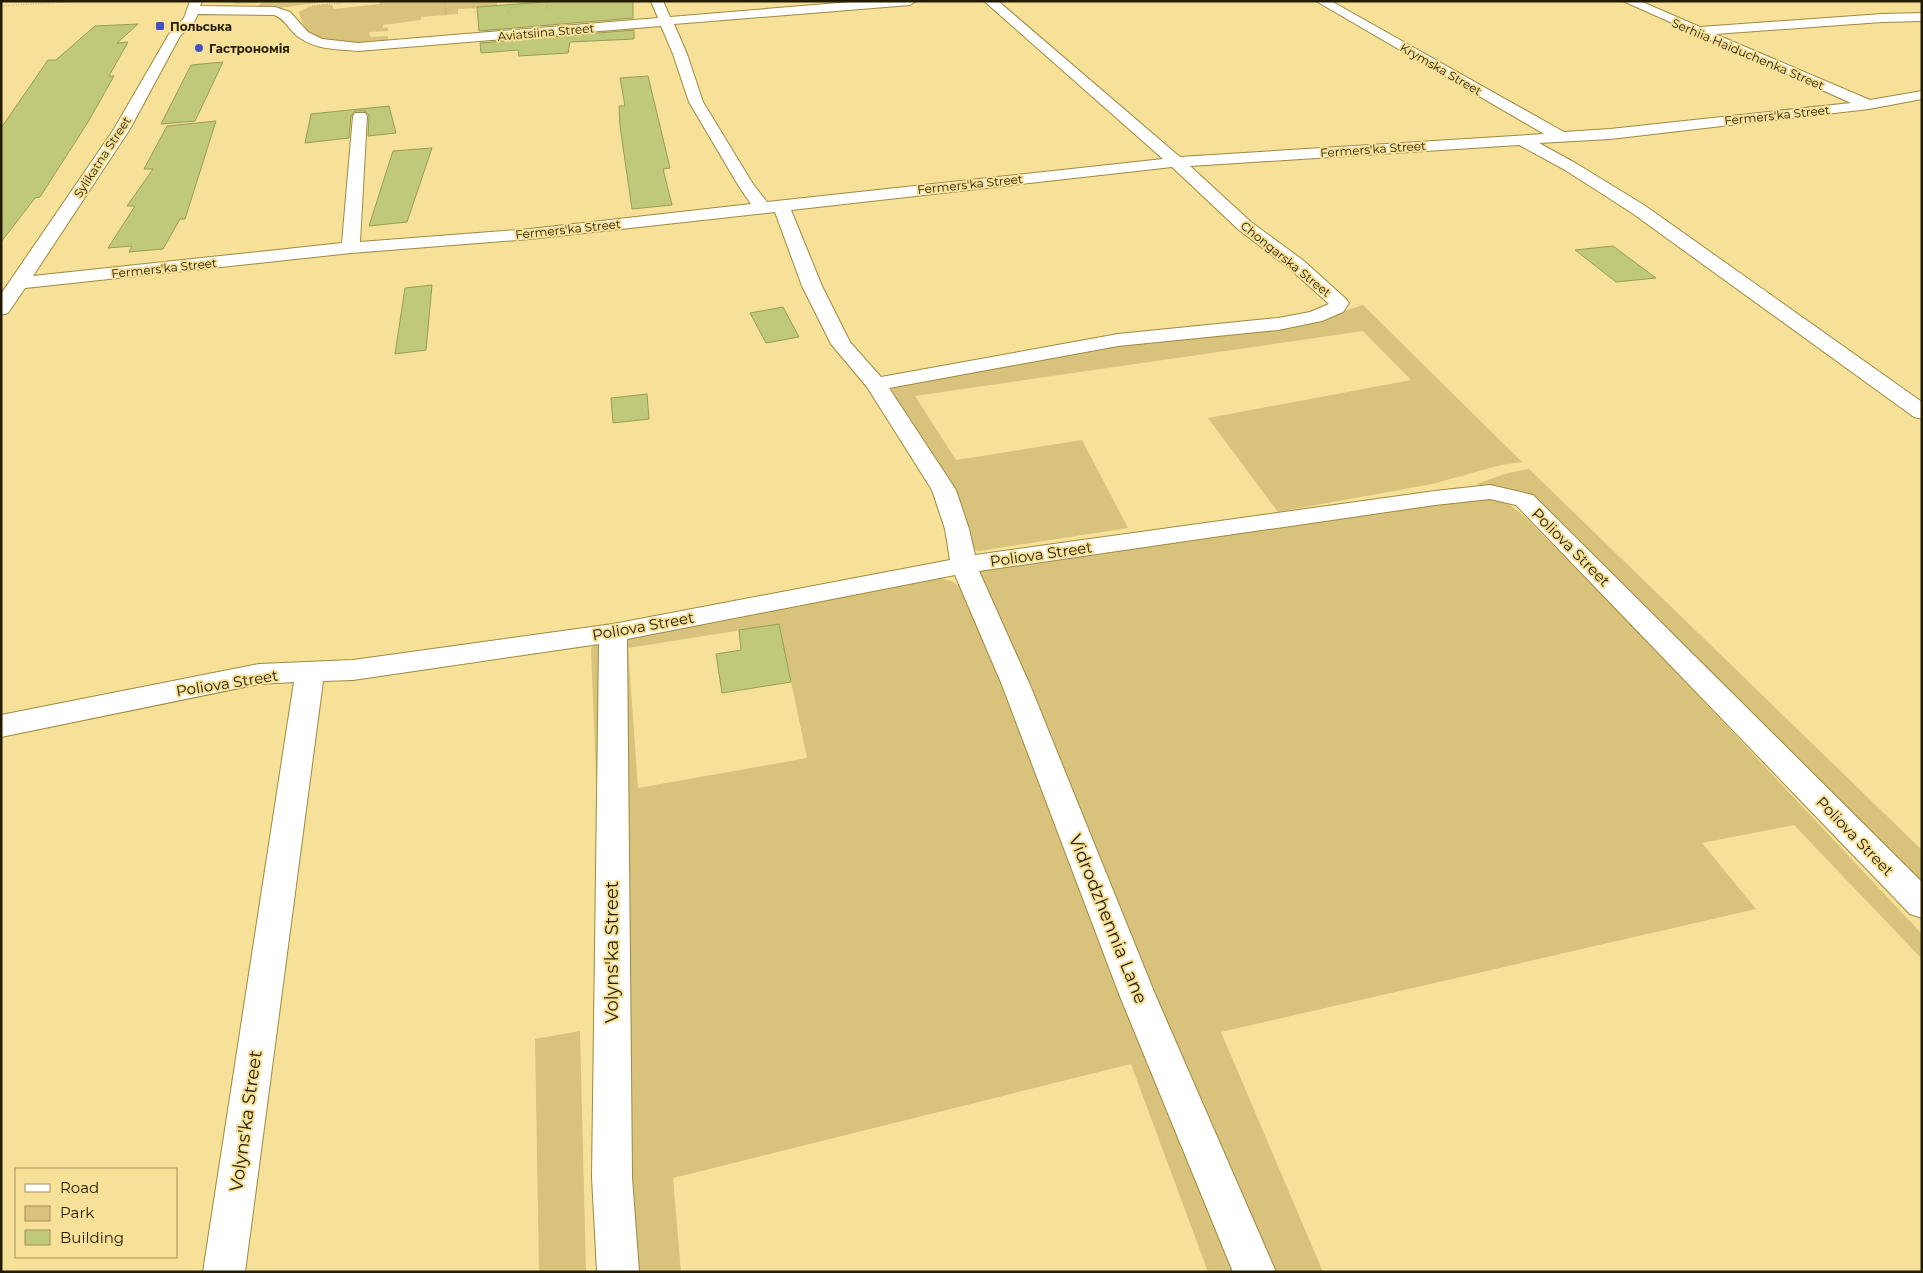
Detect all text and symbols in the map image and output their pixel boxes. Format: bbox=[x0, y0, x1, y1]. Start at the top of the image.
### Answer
street label: Serhiia Haiduchenka Street bbox=[1670, 15, 1827, 93]
place label: Польська bbox=[170, 19, 232, 34]
marker: Польська bbox=[154, 20, 166, 32]
street label: Aviatsiina Street bbox=[497, 20, 595, 44]
street label: Krymska Street bbox=[1397, 40, 1485, 99]
place label: Гастрономія bbox=[209, 41, 290, 56]
marker: Гастрономія bbox=[193, 42, 205, 54]
street label: Fermers'ka Street bbox=[1724, 102, 1831, 128]
street label: Sylikatna Street bbox=[70, 113, 134, 200]
street label: Fermers'ka Street bbox=[1320, 138, 1426, 160]
street label: Fermers'ka Street bbox=[917, 171, 1024, 197]
street label: Fermers'ka Street bbox=[515, 216, 622, 242]
street label: Chongarska Street bbox=[1238, 218, 1334, 300]
street label: Fermers'ka Street bbox=[111, 255, 218, 281]
street label: Poliova Street bbox=[1528, 504, 1614, 590]
street label: Poliova Street bbox=[989, 537, 1093, 571]
street label: Poliova Street bbox=[591, 608, 695, 644]
street label: Poliova Street bbox=[175, 666, 279, 700]
street label: Poliova Street bbox=[1812, 792, 1898, 880]
street label: Vidrodzhennia Lane bbox=[1064, 831, 1152, 1007]
street label: Volyns'ka Street bbox=[601, 881, 623, 1023]
street label: Volyns'ka Street bbox=[225, 1049, 267, 1193]
legend bbox=[15, 1168, 178, 1258]
text: Road bbox=[60, 1178, 99, 1197]
text: Park bbox=[60, 1203, 94, 1222]
text: Building bbox=[60, 1228, 124, 1247]

